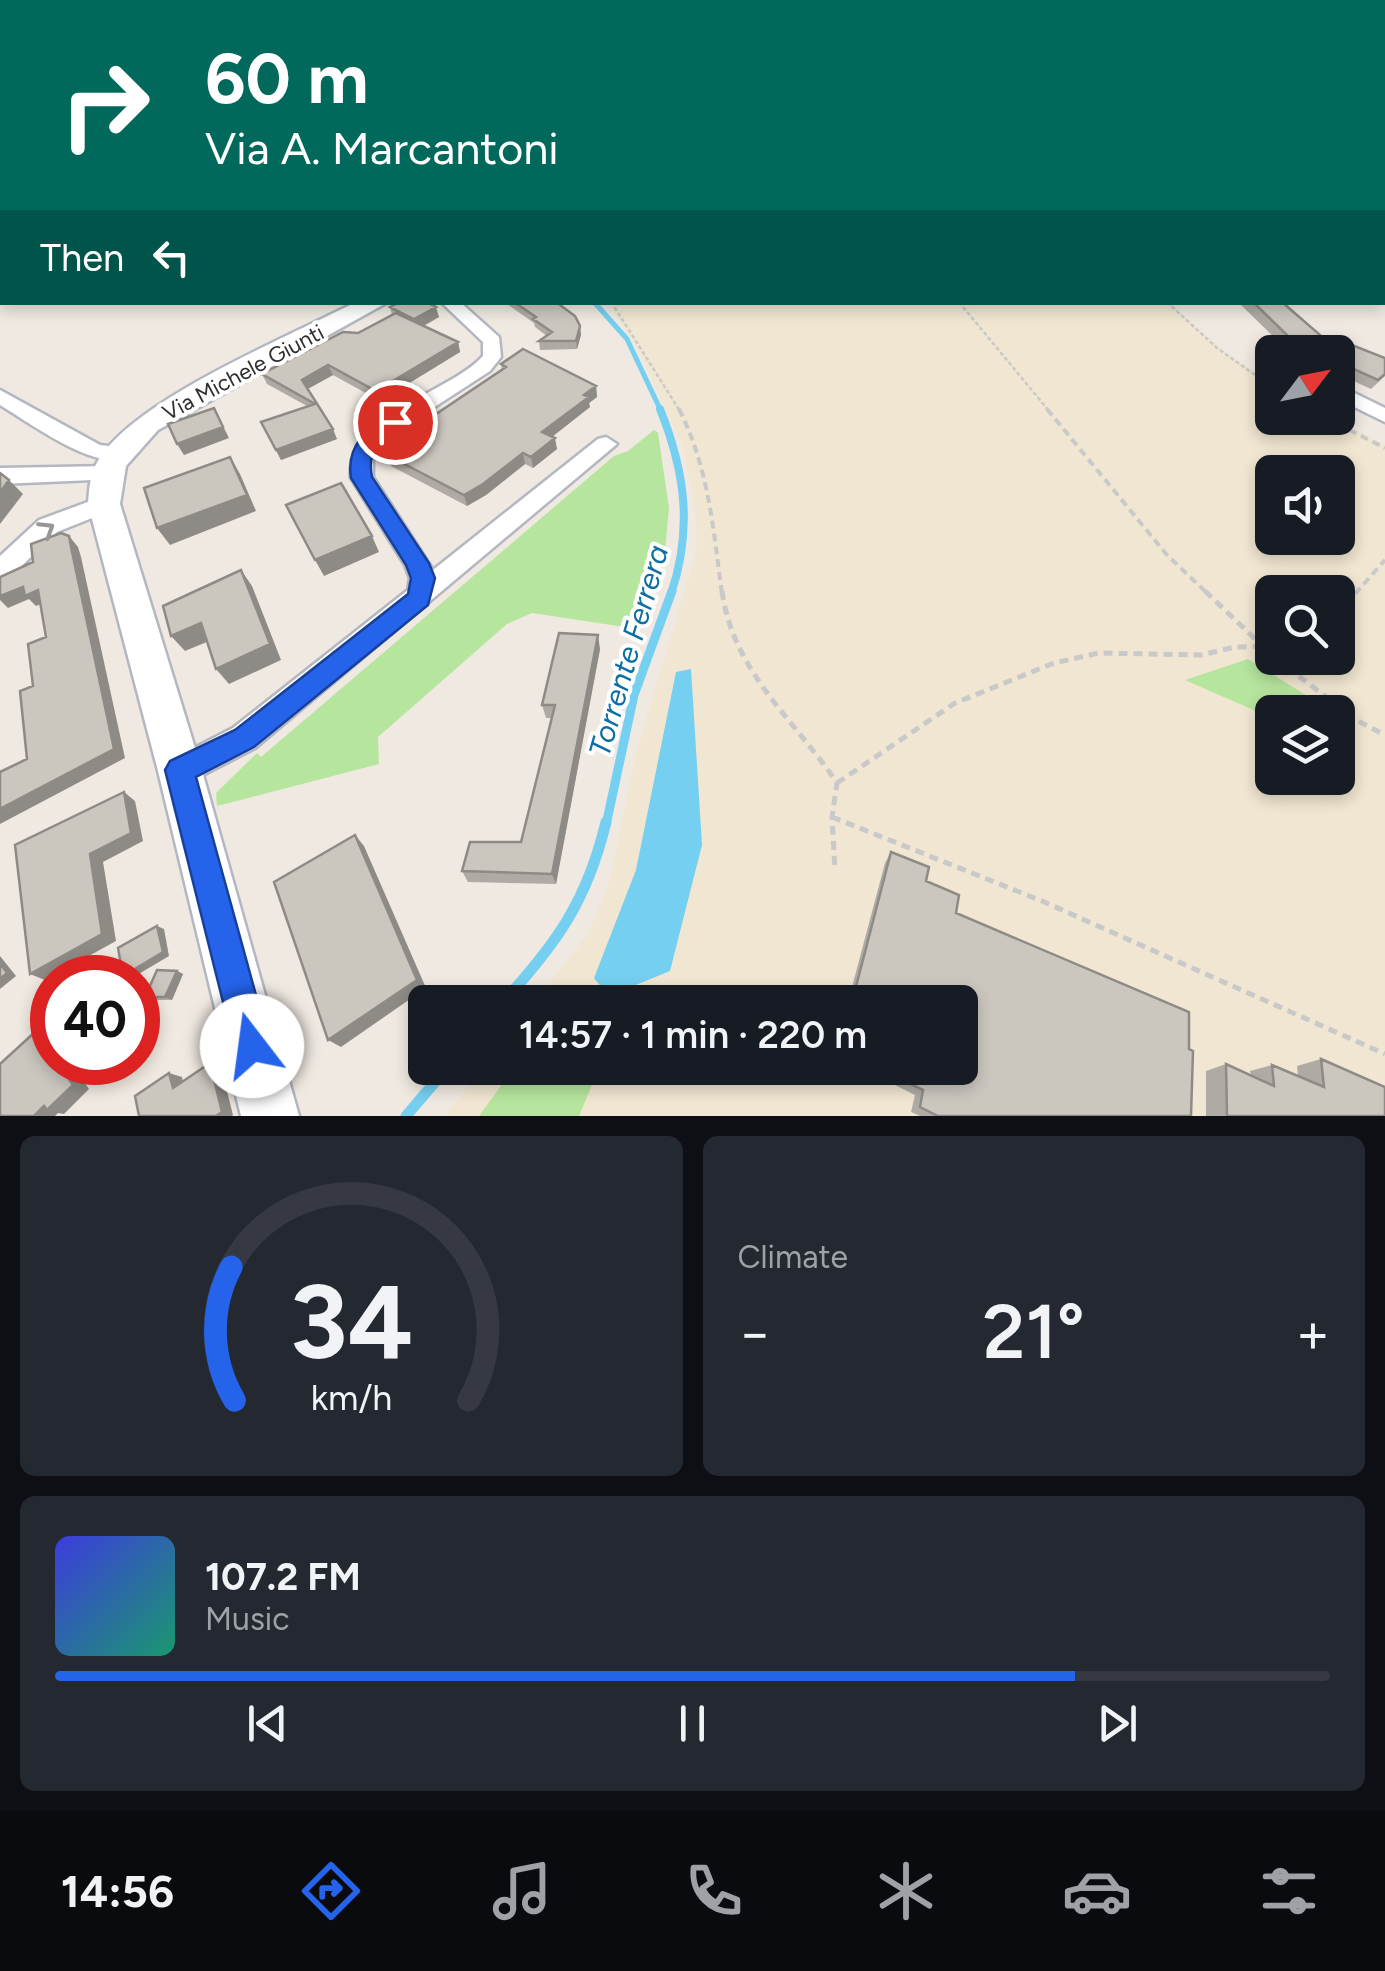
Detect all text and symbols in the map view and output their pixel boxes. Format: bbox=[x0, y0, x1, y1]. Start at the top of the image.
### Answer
text: 60 m bbox=[205, 36, 369, 121]
icon: right bbox=[40, 40, 170, 170]
text: Via A. Marcantoni bbox=[205, 121, 559, 175]
icon: left bbox=[144, 230, 199, 285]
text: Then bbox=[40, 235, 124, 281]
street label: Via Michele Giunti bbox=[158, 319, 329, 426]
north arrow bbox=[1255, 335, 1355, 435]
map controls bbox=[1255, 335, 1355, 795]
pin bbox=[353, 380, 438, 465]
icon: arrive bbox=[368, 395, 423, 450]
button: sound bbox=[1255, 455, 1355, 555]
one-way arrow bbox=[36, 523, 54, 542]
water label: Torrente Ferrera bbox=[581, 541, 676, 761]
button: search bbox=[1255, 575, 1355, 675]
button: layers bbox=[1255, 695, 1355, 795]
speed limit sign: 40 bbox=[30, 955, 160, 1085]
position arrow bbox=[200, 994, 304, 1098]
text: 14:57 · 1 min · 220 m bbox=[519, 1012, 867, 1058]
text: Climate bbox=[738, 1238, 848, 1276]
text: 34 bbox=[289, 1259, 413, 1384]
text: 21° bbox=[983, 1287, 1085, 1377]
text: − bbox=[738, 1300, 772, 1366]
text: + bbox=[1296, 1300, 1330, 1366]
text: km/h bbox=[310, 1376, 392, 1419]
text: 107.2 FM bbox=[205, 1554, 361, 1600]
text: Music bbox=[205, 1600, 290, 1638]
icon: previous bbox=[240, 1696, 295, 1751]
icon: pause bbox=[665, 1696, 720, 1751]
icon: next bbox=[1090, 1696, 1145, 1751]
icon: directions bbox=[296, 1856, 366, 1926]
icon: music bbox=[487, 1856, 557, 1926]
icon: phone bbox=[679, 1856, 749, 1926]
icon: climate bbox=[871, 1856, 941, 1926]
icon: car bbox=[1062, 1856, 1132, 1926]
icon: filters bbox=[1254, 1856, 1324, 1926]
text: 14:56 bbox=[61, 1864, 174, 1918]

